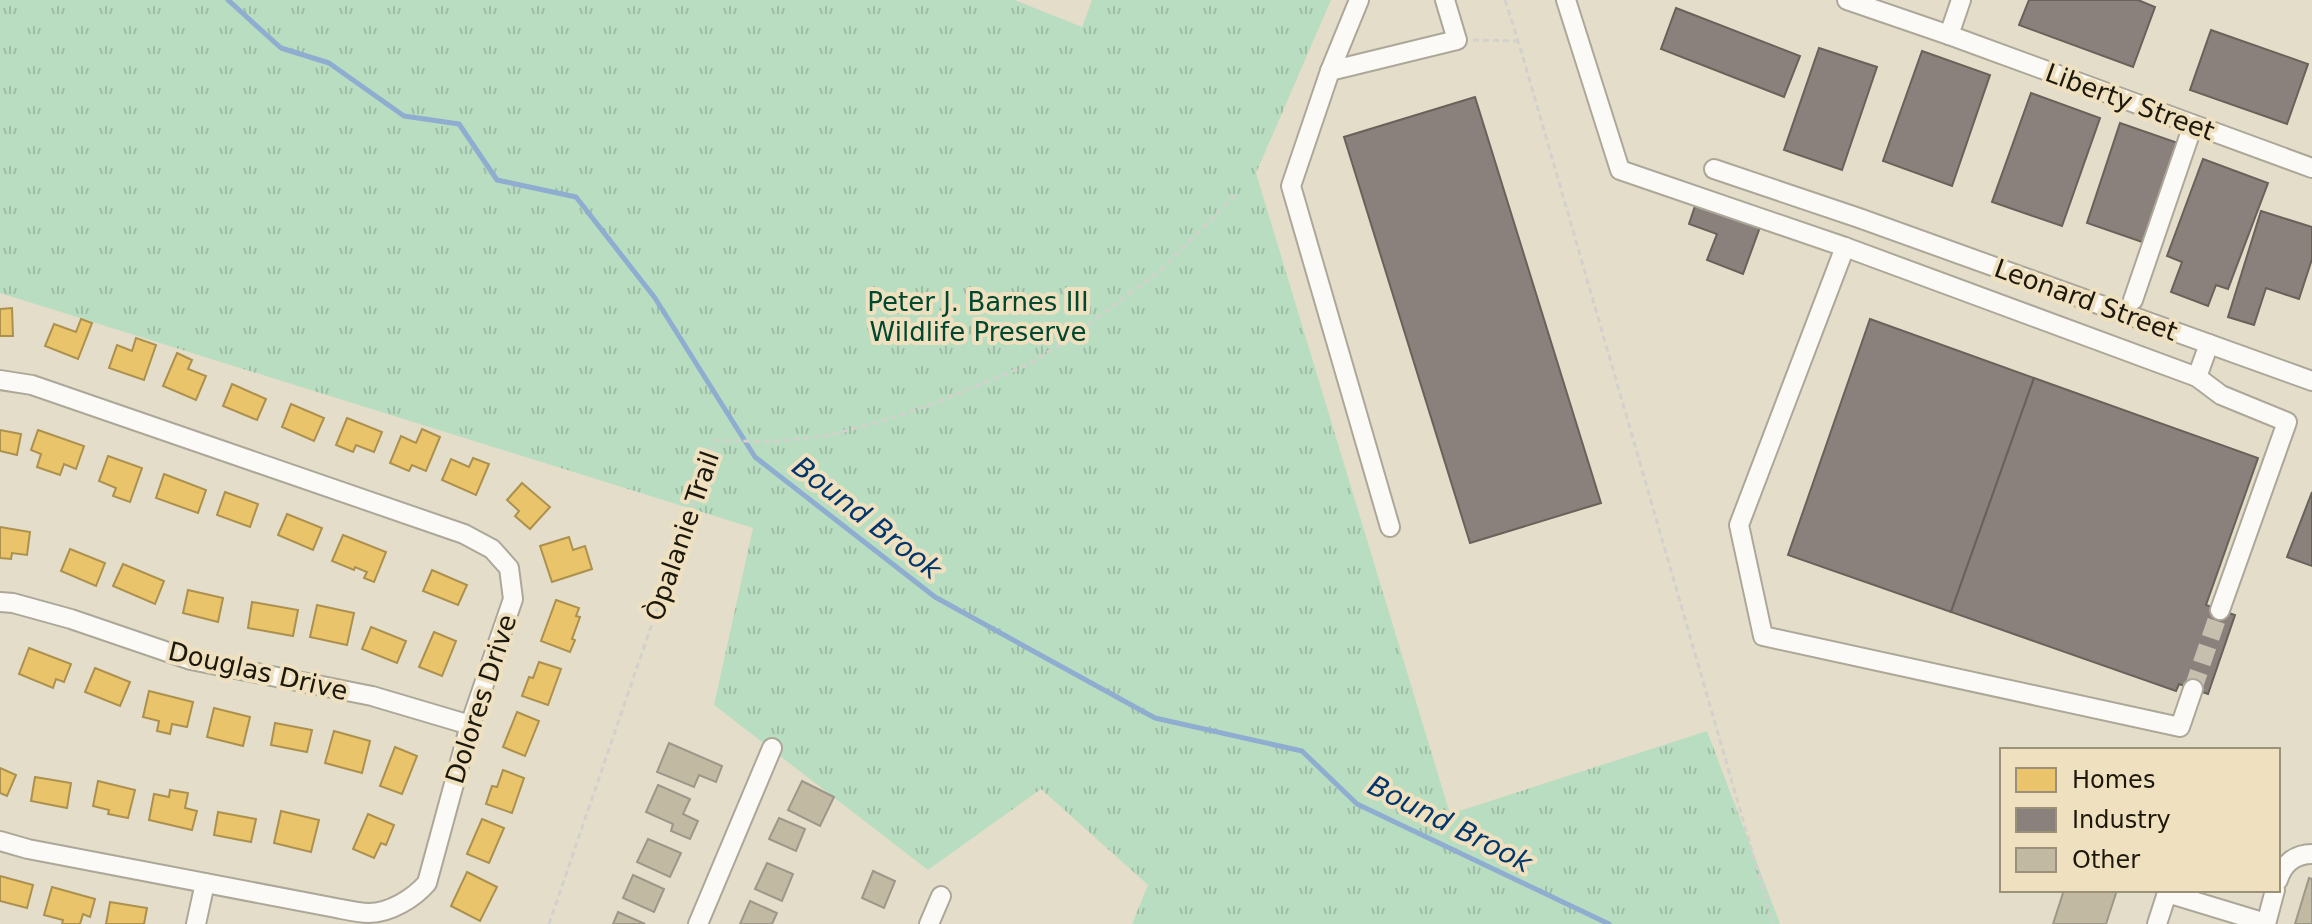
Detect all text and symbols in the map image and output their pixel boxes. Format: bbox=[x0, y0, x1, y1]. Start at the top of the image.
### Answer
street label: Liberty Street bbox=[2041, 58, 2219, 146]
street label: Leonard Street bbox=[1990, 253, 2182, 347]
park label: Peter J. Barnes III Wildlife Preserve bbox=[867, 287, 1089, 347]
street label: Òpalanie Trail bbox=[638, 447, 725, 625]
water label: Bound Brook bbox=[786, 450, 949, 587]
street label: Dolores Drive bbox=[439, 611, 523, 787]
street label: Douglas Drive bbox=[165, 636, 351, 706]
legend bbox=[2000, 748, 2280, 892]
text: Homes bbox=[2072, 766, 2155, 794]
water label: Bound Brook bbox=[1362, 769, 1539, 880]
text: Industry bbox=[2072, 806, 2171, 834]
text: Other bbox=[2072, 846, 2140, 874]

